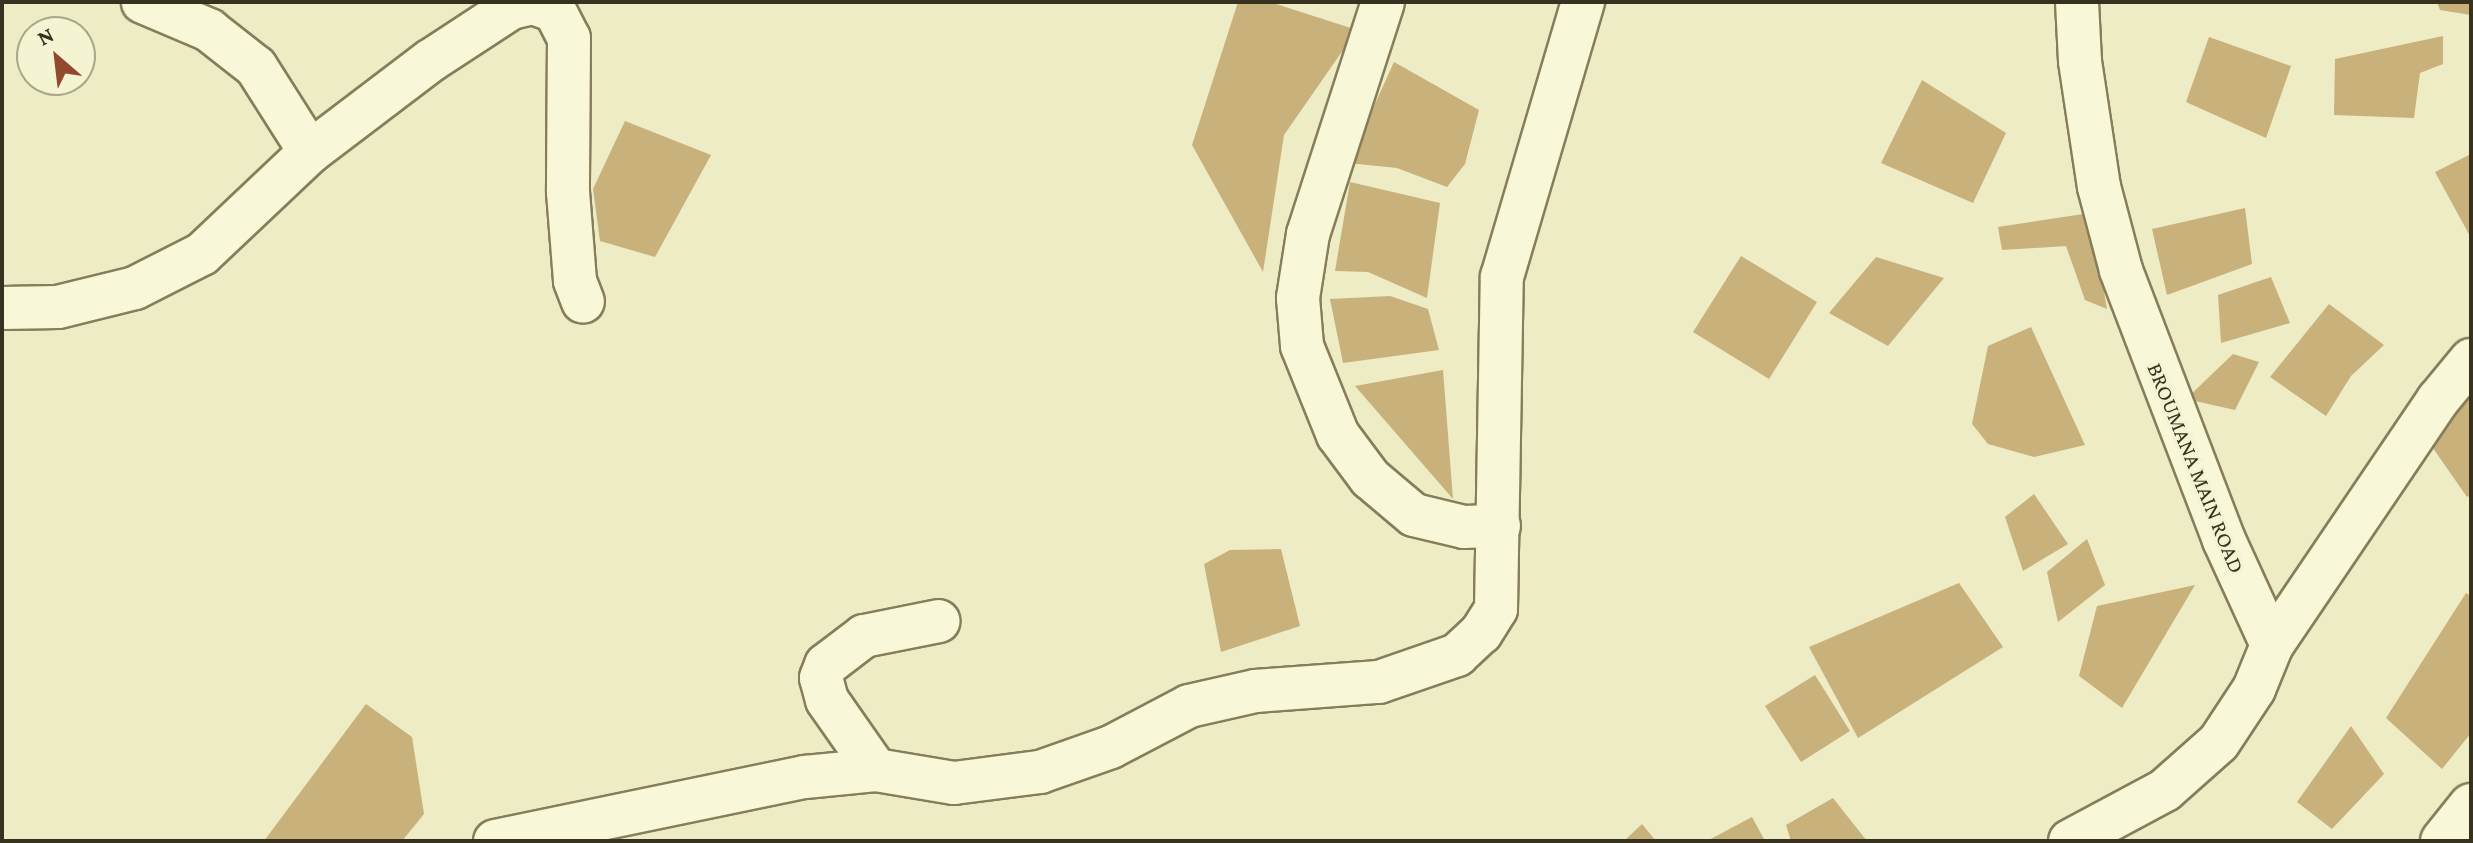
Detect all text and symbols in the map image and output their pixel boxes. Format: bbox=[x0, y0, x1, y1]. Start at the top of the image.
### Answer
north arrow bbox=[16, 16, 96, 96]
text: N bbox=[33, 22, 58, 51]
street label: BROUMANA MAIN ROAD bbox=[2142, 359, 2250, 577]

